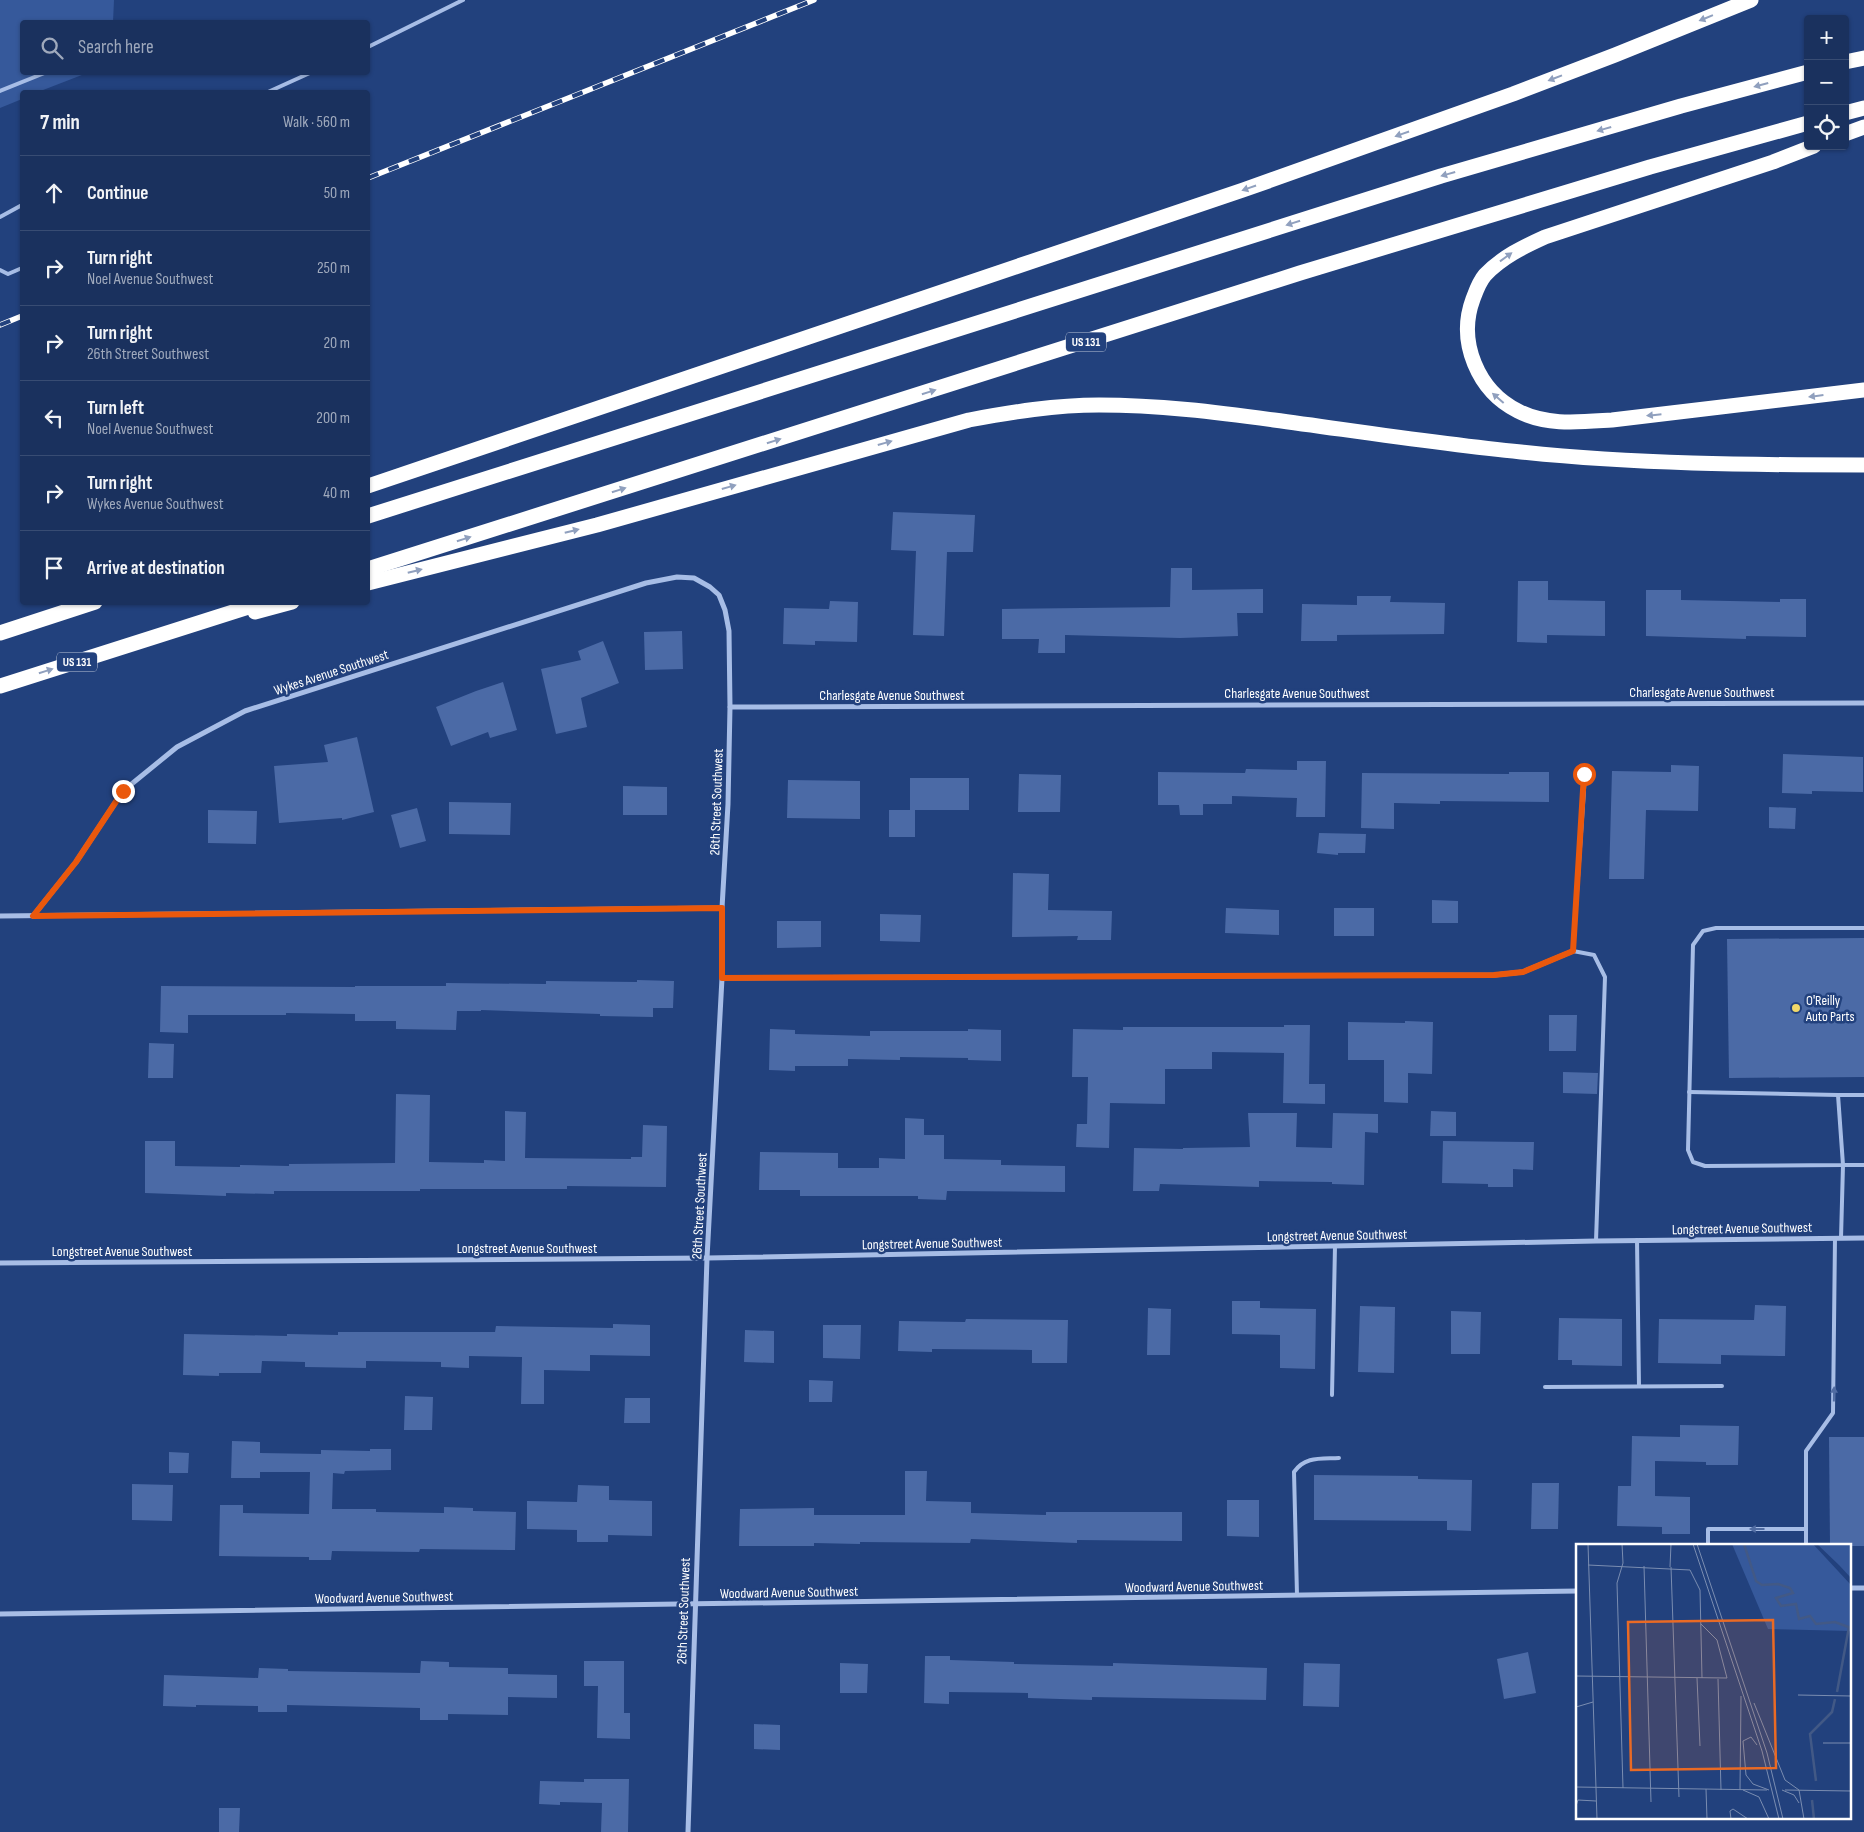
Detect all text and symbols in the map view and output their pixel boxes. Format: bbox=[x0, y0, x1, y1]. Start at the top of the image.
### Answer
one-way arrow bbox=[1699, 15, 1713, 23]
map controls bbox=[1804, 15, 1849, 150]
button: + bbox=[1804, 15, 1849, 60]
search box bbox=[20, 20, 370, 75]
icon: search bbox=[38, 34, 66, 62]
text: Search here bbox=[78, 36, 154, 59]
button: − bbox=[1804, 60, 1849, 105]
one-way arrow bbox=[1547, 74, 1562, 82]
one-way arrow bbox=[1753, 81, 1768, 89]
button: locate bbox=[1804, 105, 1849, 150]
text: 7 min bbox=[40, 110, 80, 135]
text: Walk · 560 m bbox=[283, 113, 350, 132]
one-way arrow bbox=[1597, 125, 1612, 133]
one-way arrow bbox=[1395, 131, 1410, 138]
one-way arrow bbox=[1441, 171, 1456, 179]
icon: ahead bbox=[40, 179, 68, 207]
text: Continue bbox=[87, 182, 148, 205]
text: 50 m bbox=[324, 184, 350, 203]
one-way arrow bbox=[1241, 184, 1256, 192]
one-way arrow bbox=[1286, 220, 1301, 228]
text: Turn right bbox=[87, 247, 152, 270]
one-way arrow bbox=[1499, 252, 1512, 263]
icon: right bbox=[40, 254, 68, 282]
text: 250 m bbox=[317, 259, 350, 278]
text: Noel Avenue Southwest bbox=[87, 270, 213, 289]
text: Turn right bbox=[87, 322, 152, 345]
icon: right bbox=[40, 329, 68, 357]
road number: US 131 bbox=[1066, 332, 1106, 352]
text: 20 m bbox=[323, 334, 350, 353]
text: 26th Street Southwest bbox=[87, 345, 209, 364]
one-way arrow bbox=[921, 387, 936, 395]
one-way arrow bbox=[1492, 392, 1505, 403]
one-way arrow bbox=[1807, 392, 1823, 400]
text: Turn left bbox=[87, 397, 144, 420]
icon: left bbox=[40, 404, 68, 432]
text: 200 m bbox=[316, 409, 350, 428]
one-way arrow bbox=[1646, 411, 1662, 419]
text: Noel Avenue Southwest bbox=[87, 420, 213, 439]
one-way arrow bbox=[766, 436, 781, 444]
one-way arrow bbox=[878, 438, 893, 446]
text: Turn right bbox=[87, 472, 152, 495]
icon: right bbox=[40, 479, 68, 507]
one-way arrow bbox=[721, 483, 736, 491]
text: 40 m bbox=[323, 484, 350, 503]
one-way arrow bbox=[612, 485, 627, 493]
text: Wykes Avenue Southwest bbox=[87, 495, 224, 514]
one-way arrow bbox=[565, 527, 580, 535]
one-way arrow bbox=[457, 534, 472, 542]
icon: arrive bbox=[40, 554, 68, 582]
text: Arrive at destination bbox=[87, 557, 225, 580]
one-way arrow bbox=[407, 567, 422, 575]
street label: Wykes Avenue Southwest bbox=[272, 646, 391, 699]
road number: US 131 bbox=[57, 652, 97, 672]
one-way arrow bbox=[39, 667, 54, 675]
street label: Charlesgate Avenue Southwest bbox=[1629, 684, 1775, 701]
street label: Charlesgate Avenue Southwest bbox=[1224, 685, 1370, 702]
street label: Charlesgate Avenue Southwest bbox=[819, 687, 965, 704]
street label: 26th Street Southwest bbox=[706, 748, 727, 856]
route start bbox=[1573, 763, 1596, 786]
route end bbox=[112, 780, 135, 803]
place label: O'Reilly Auto Parts bbox=[1805, 992, 1855, 1025]
marker: O'Reilly Auto Parts bbox=[1790, 1002, 1802, 1014]
street label: 26th Street Southwest bbox=[688, 1152, 711, 1260]
street label: Longstreet Avenue Southwest bbox=[1672, 1219, 1812, 1238]
street label: Longstreet Avenue Southwest bbox=[1267, 1226, 1407, 1245]
street label: Longstreet Avenue Southwest bbox=[862, 1234, 1002, 1253]
street label: Longstreet Avenue Southwest bbox=[457, 1240, 597, 1257]
street label: Longstreet Avenue Southwest bbox=[52, 1243, 192, 1260]
one-way arrow bbox=[1830, 1386, 1838, 1402]
one-way arrow bbox=[1749, 1525, 1765, 1533]
inset map bbox=[1576, 1544, 1852, 1820]
street label: 26th Street Southwest bbox=[673, 1557, 694, 1665]
street label: Woodward Avenue Southwest bbox=[1125, 1577, 1263, 1596]
street label: Woodward Avenue Southwest bbox=[720, 1583, 858, 1602]
street label: Woodward Avenue Southwest bbox=[315, 1588, 453, 1607]

